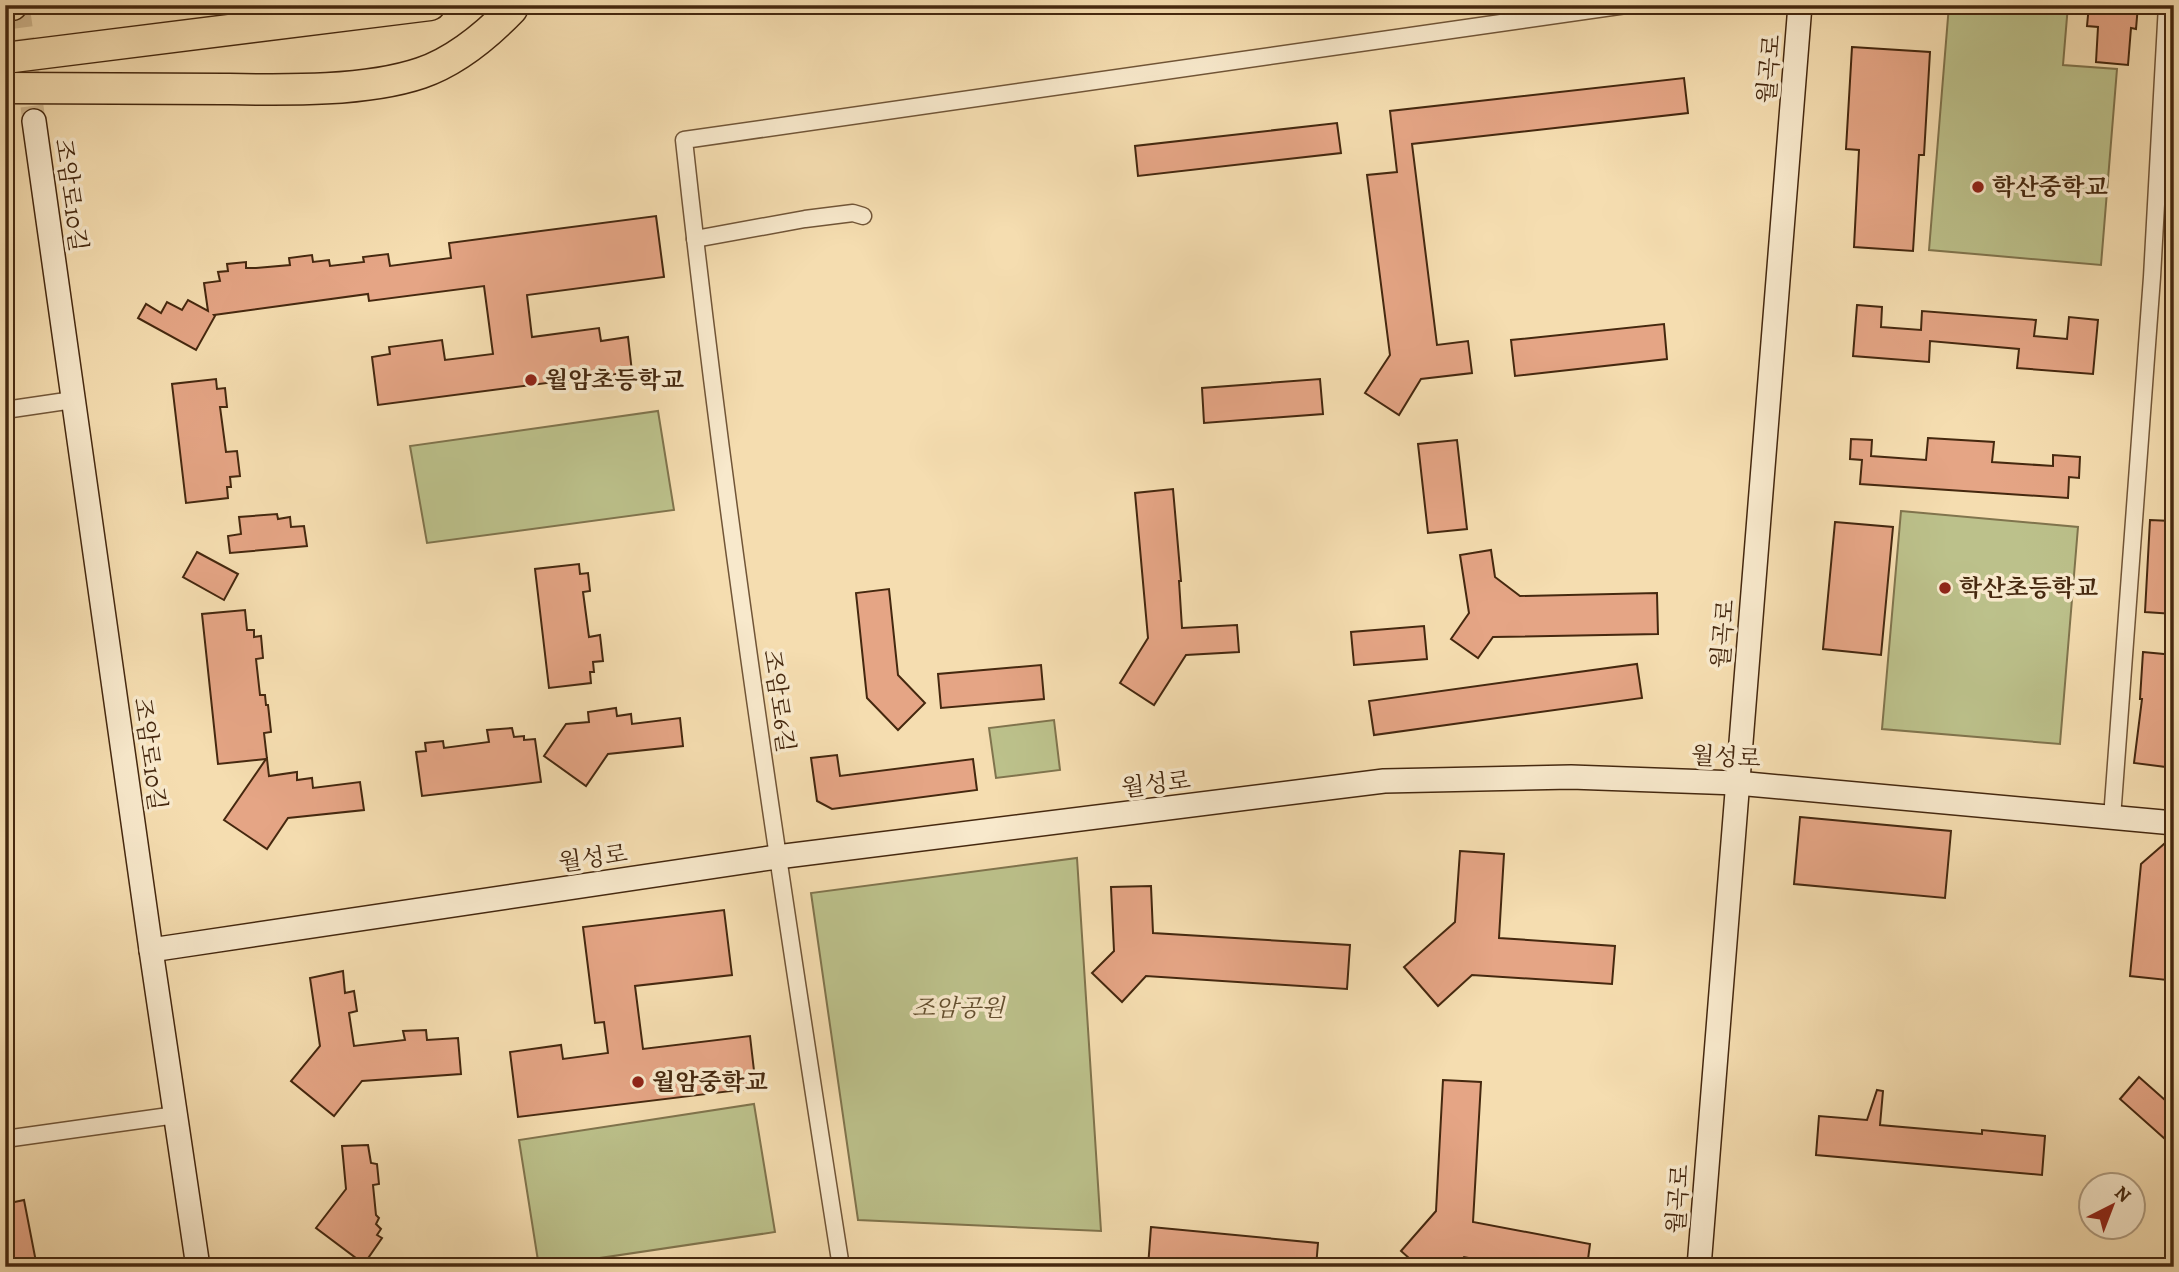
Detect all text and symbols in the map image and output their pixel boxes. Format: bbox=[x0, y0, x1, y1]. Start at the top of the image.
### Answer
street label: 월곡로 bbox=[1750, 33, 1788, 105]
street label: 조암로10길 bbox=[47, 136, 95, 254]
place label: 학산중학교 bbox=[1992, 171, 2108, 203]
marker: 학산중학교 bbox=[1970, 179, 1986, 195]
place label: 월암초등학교 bbox=[545, 364, 684, 396]
marker: 월암초등학교 bbox=[523, 372, 539, 388]
place label: 학산초등학교 bbox=[1959, 572, 2098, 604]
marker: 학산초등학교 bbox=[1937, 580, 1953, 596]
street label: 월곡로 bbox=[1704, 598, 1742, 670]
street label: 조암로6길 bbox=[756, 647, 802, 755]
street label: 조암로10길 bbox=[126, 695, 174, 813]
street label: 월성로 bbox=[1690, 739, 1762, 775]
street label: 월성로 bbox=[1120, 764, 1192, 804]
street label: 월성로 bbox=[556, 837, 630, 879]
park label: 조암공원 bbox=[912, 992, 1006, 1024]
place label: 월암중학교 bbox=[652, 1066, 768, 1098]
marker: 월암중학교 bbox=[630, 1074, 646, 1090]
street label: 월곡로 bbox=[1660, 1163, 1696, 1235]
north arrow bbox=[2078, 1170, 2148, 1240]
text: N bbox=[2109, 1180, 2137, 1209]

